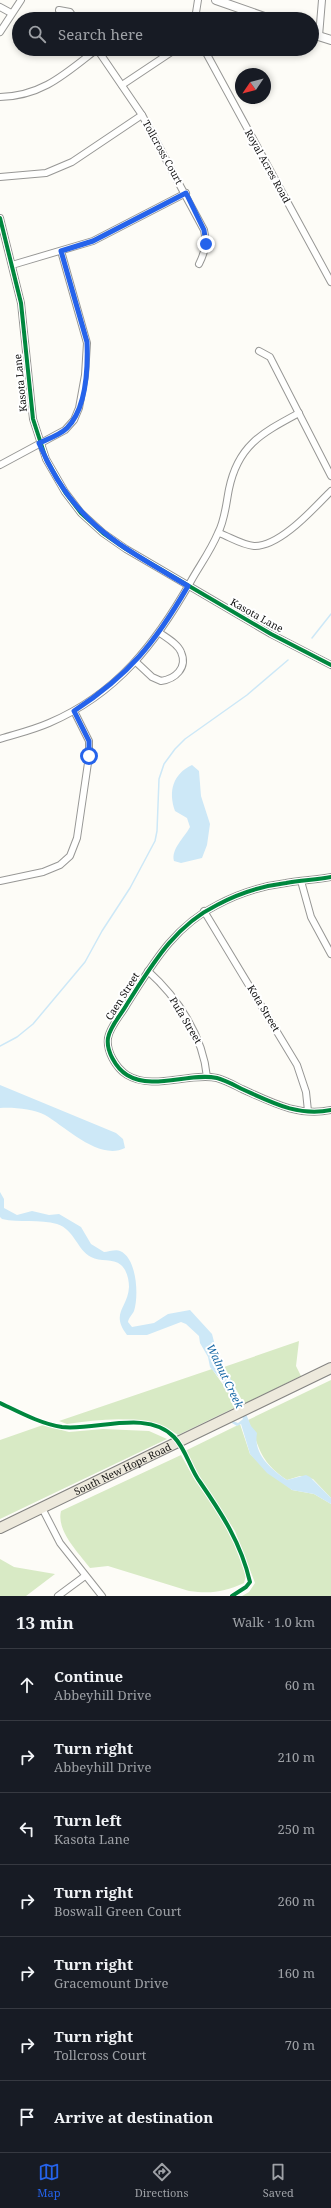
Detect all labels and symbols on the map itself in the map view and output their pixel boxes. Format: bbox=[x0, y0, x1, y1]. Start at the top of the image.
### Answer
north arrow bbox=[235, 68, 271, 104]
street label: Tollcross Court bbox=[140, 118, 187, 187]
street label: Royal Acres Road bbox=[242, 127, 294, 205]
route end bbox=[197, 235, 215, 253]
street label: Kasota Lane bbox=[10, 353, 30, 413]
street label: Kasota Lane bbox=[228, 595, 286, 635]
route start bbox=[80, 747, 98, 765]
street label: Caen Street bbox=[102, 969, 143, 1023]
street label: Kota Street bbox=[245, 982, 284, 1034]
street label: Pufa Street bbox=[167, 994, 206, 1046]
water label: Walnut Creek bbox=[203, 1341, 248, 1411]
street label: South New Hope Road bbox=[72, 1439, 173, 1498]

